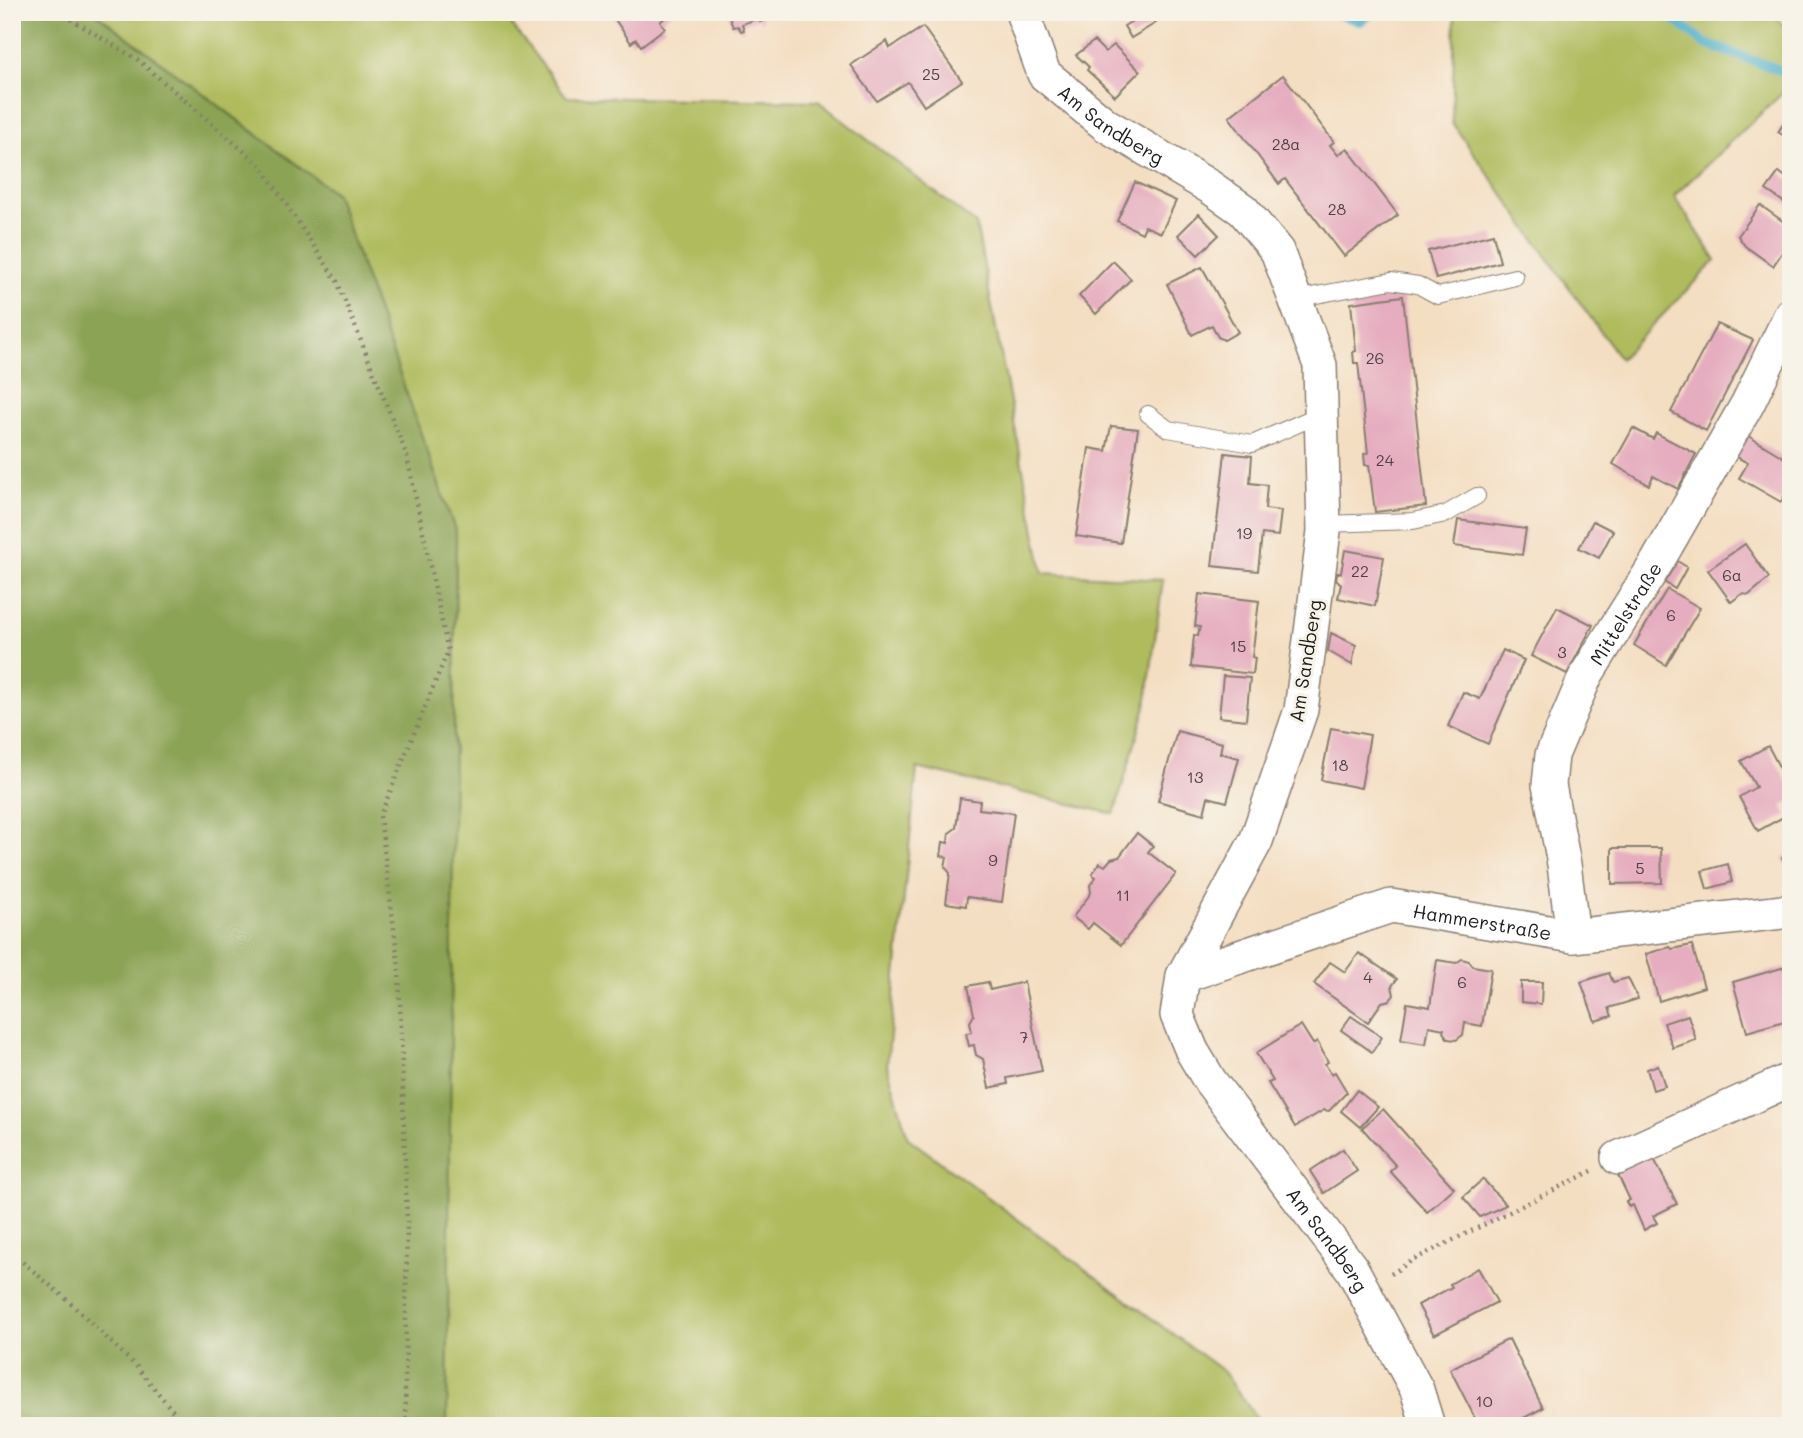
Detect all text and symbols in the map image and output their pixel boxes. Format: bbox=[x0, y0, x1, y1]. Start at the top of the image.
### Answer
house number: 25 bbox=[922, 63, 940, 84]
street label: Am Sandberg bbox=[1053, 78, 1169, 169]
house number: 28a bbox=[1272, 133, 1300, 154]
house number: 28 bbox=[1328, 198, 1347, 219]
house number: 26 bbox=[1366, 347, 1384, 368]
house number: 24 bbox=[1376, 449, 1395, 470]
house number: 19 bbox=[1236, 522, 1252, 543]
street label: Mittelstraße bbox=[1583, 557, 1667, 669]
house number: 22 bbox=[1351, 560, 1369, 581]
house number: 6a bbox=[1722, 564, 1742, 585]
street label: Am Sandberg bbox=[1283, 598, 1327, 724]
house number: 6 bbox=[1666, 604, 1676, 625]
house number: 15 bbox=[1230, 635, 1246, 656]
house number: 3 bbox=[1557, 641, 1567, 662]
house number: 18 bbox=[1332, 754, 1349, 775]
house number: 13 bbox=[1187, 766, 1203, 787]
house number: 9 bbox=[988, 849, 998, 870]
house number: 5 bbox=[1635, 857, 1645, 878]
house number: 11 bbox=[1116, 884, 1130, 905]
street label: Hammerstraße bbox=[1411, 897, 1553, 945]
house number: 4 bbox=[1363, 966, 1373, 987]
house number: 6 bbox=[1457, 971, 1467, 992]
house number: 7 bbox=[1020, 1026, 1029, 1047]
street label: Am Sandberg bbox=[1282, 1182, 1374, 1296]
house number: 10 bbox=[1475, 1390, 1493, 1411]

